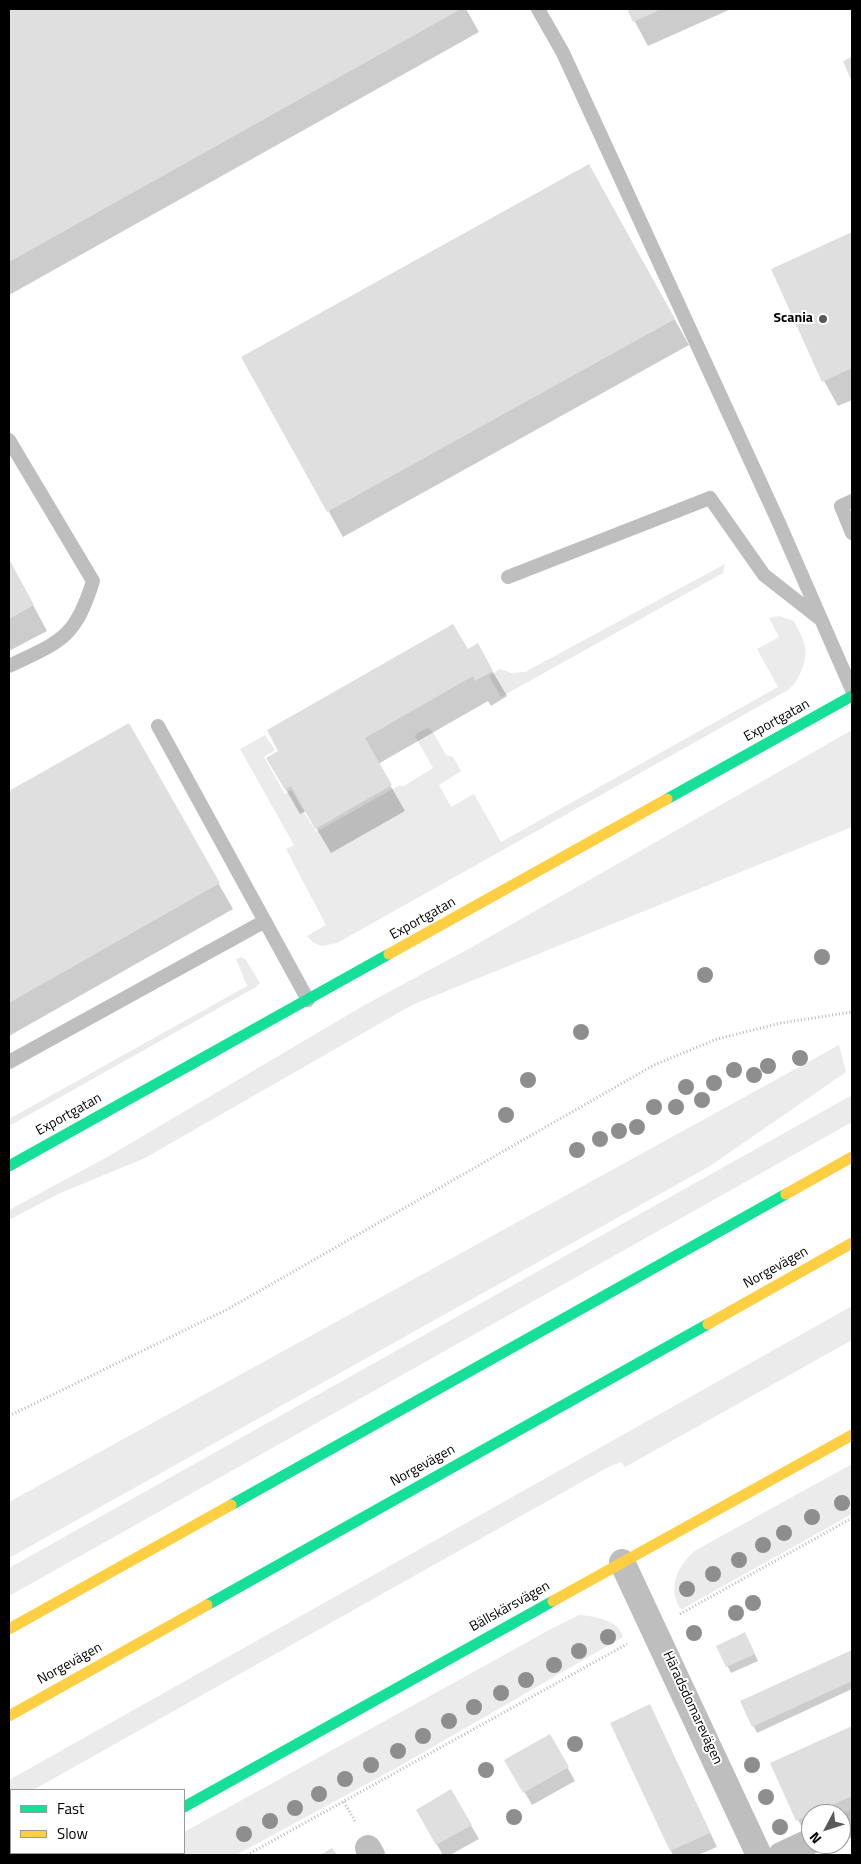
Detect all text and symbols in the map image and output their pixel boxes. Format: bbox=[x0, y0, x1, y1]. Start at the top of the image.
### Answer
place label: Scania bbox=[773, 311, 813, 327]
marker: Scania bbox=[817, 313, 829, 325]
street label: Exportgatan bbox=[741, 696, 813, 746]
street label: Exportgatan bbox=[387, 894, 459, 944]
street label: Exportgatan bbox=[33, 1090, 105, 1140]
street label: Norgevägen bbox=[741, 1243, 811, 1293]
street label: Norgevägen bbox=[388, 1441, 458, 1491]
street label: Bällskärsvägen bbox=[467, 1578, 553, 1636]
street label: Norgevägen bbox=[35, 1639, 105, 1689]
street label: Häradsdomarevägen bbox=[658, 1649, 726, 1767]
legend bbox=[10, 1789, 185, 1854]
text: Fast bbox=[57, 1797, 84, 1820]
north arrow bbox=[801, 1804, 851, 1854]
text: Slow bbox=[57, 1822, 88, 1845]
text: N bbox=[804, 1828, 826, 1849]

